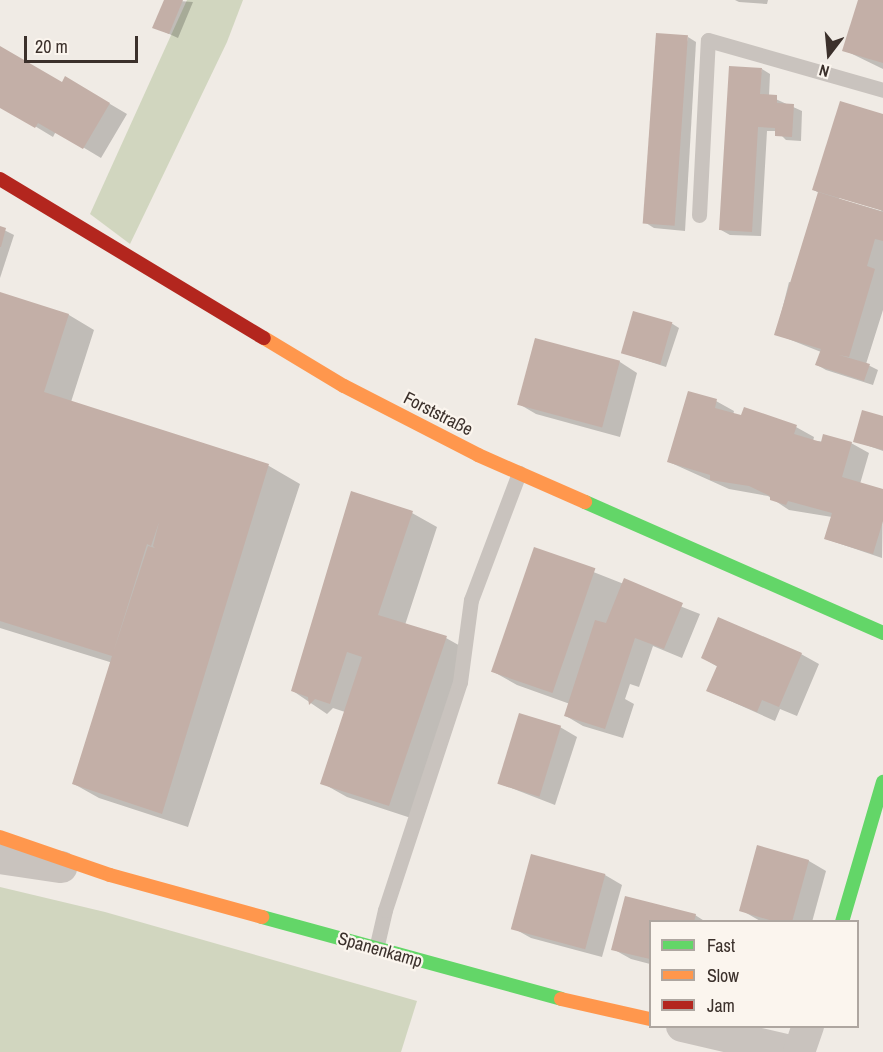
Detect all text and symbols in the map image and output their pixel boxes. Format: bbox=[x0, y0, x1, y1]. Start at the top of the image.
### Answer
scale bar bbox=[27, 24, 141, 62]
north arrow bbox=[799, 24, 859, 84]
text: 20 m bbox=[35, 34, 68, 59]
text: N bbox=[816, 59, 832, 83]
street label: Forststraße bbox=[400, 387, 476, 441]
legend bbox=[649, 920, 859, 1028]
street label: Spanenkamp bbox=[335, 928, 425, 972]
text: Fast bbox=[707, 933, 735, 958]
text: Slow bbox=[707, 963, 739, 988]
text: Jam bbox=[707, 993, 735, 1018]

